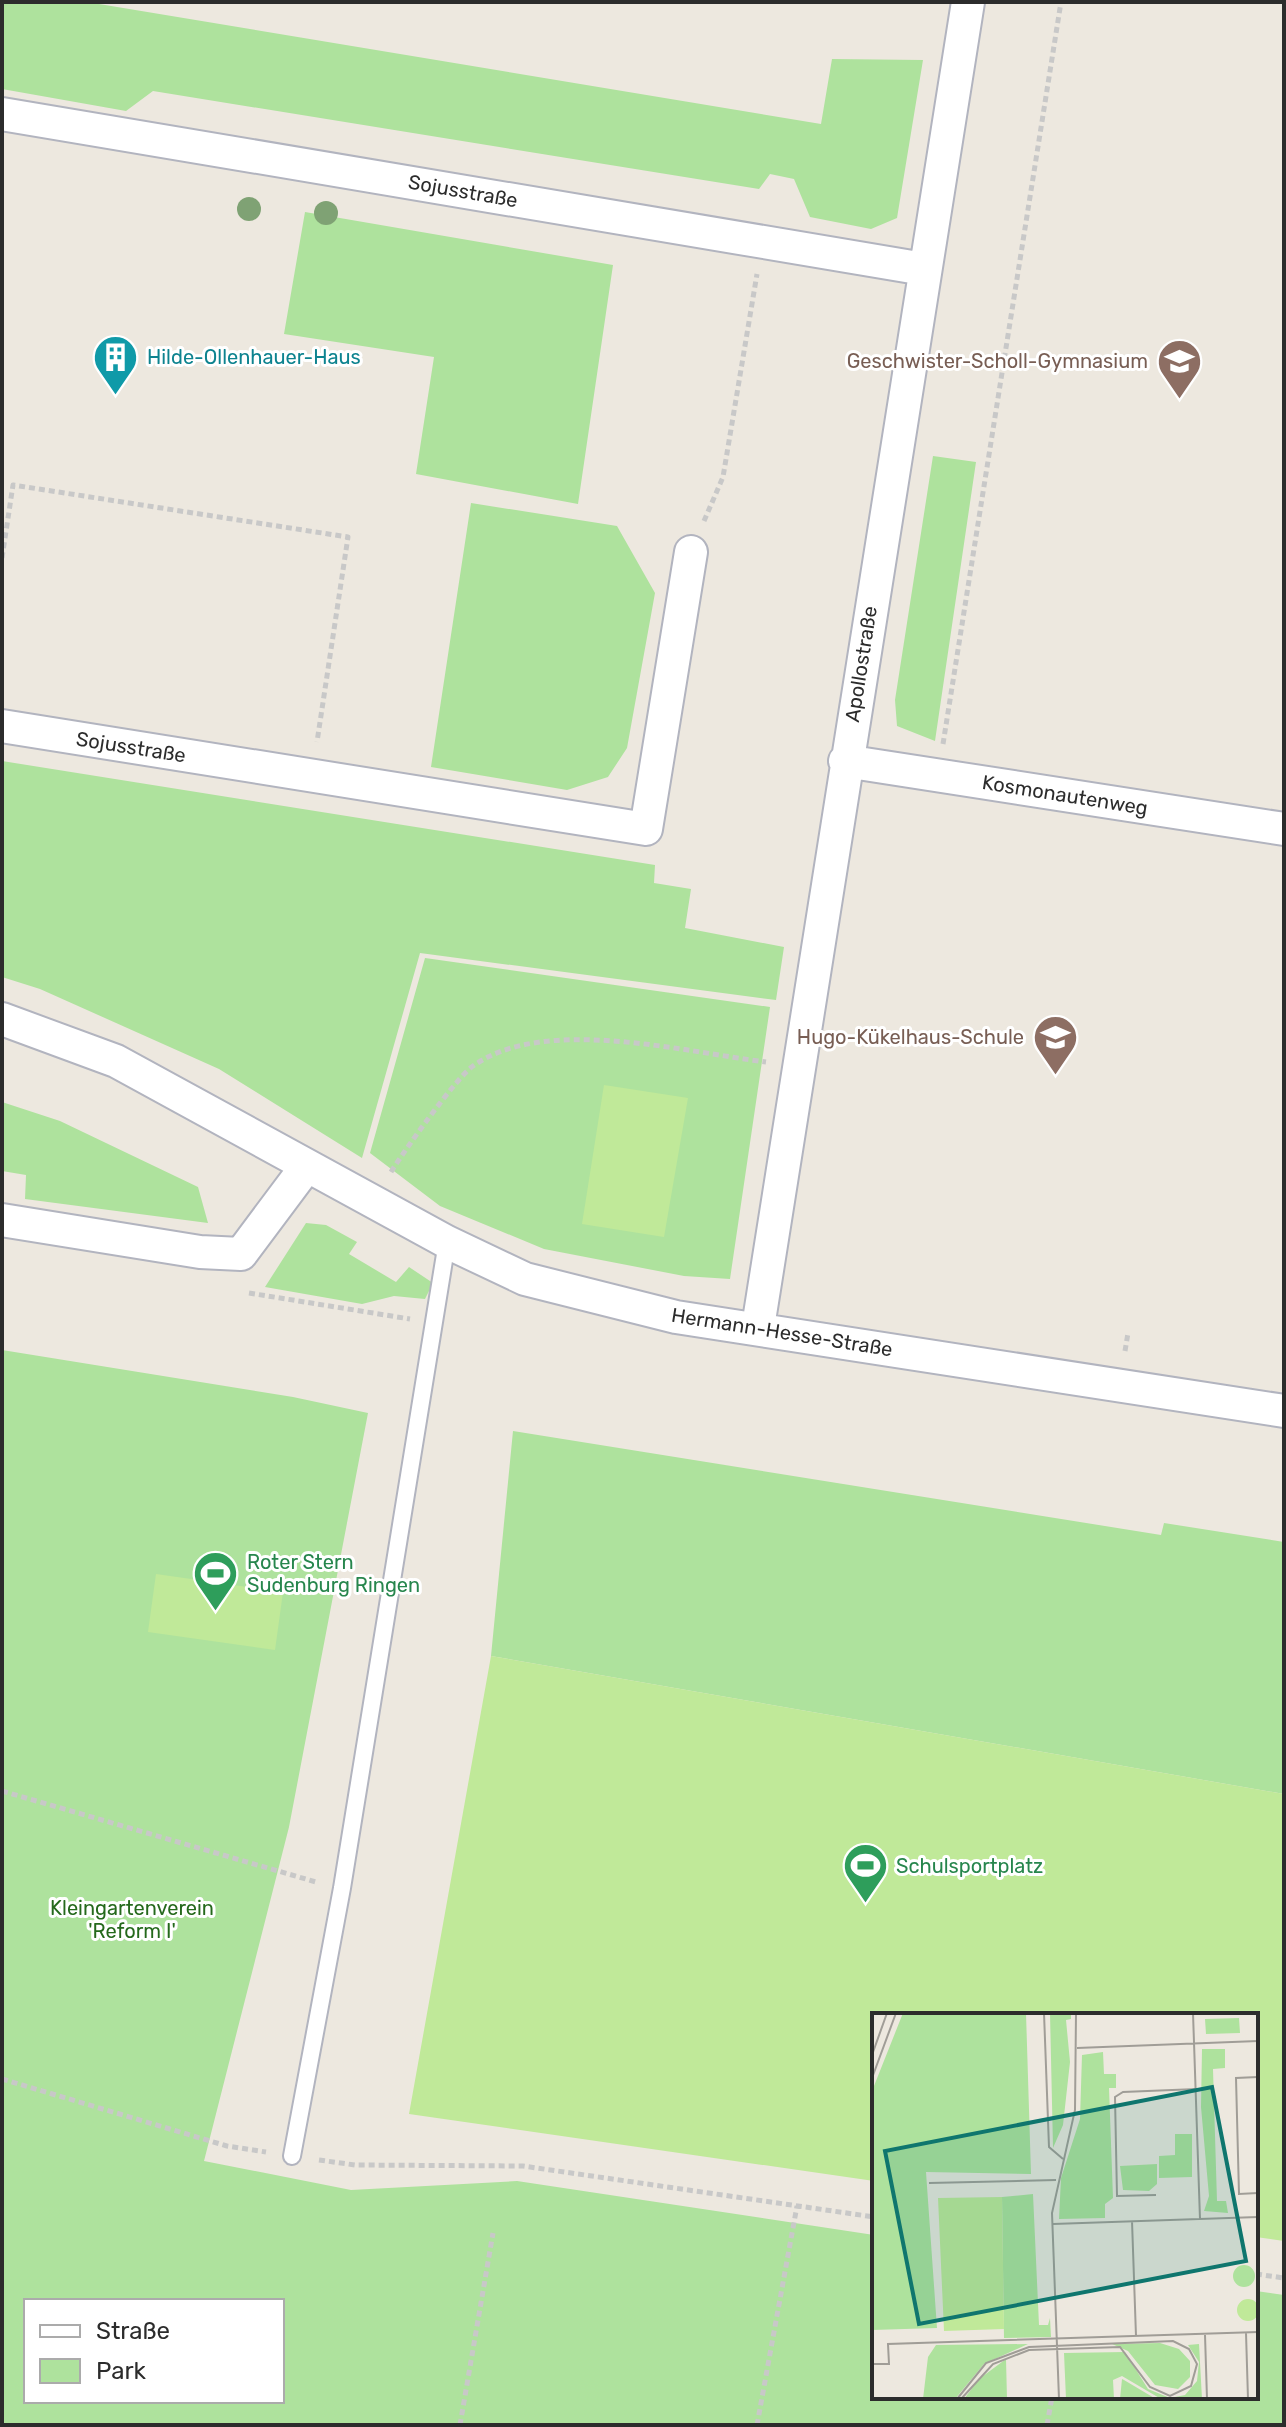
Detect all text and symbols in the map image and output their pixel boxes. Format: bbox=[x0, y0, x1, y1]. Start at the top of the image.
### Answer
street label: Sojusstraße bbox=[406, 170, 520, 212]
building icon: Hilde-Ollenhauer-Haus bbox=[92, 333, 140, 396]
school or university icon: Geschwister-Scholl-Gymnasium bbox=[1155, 337, 1203, 400]
place label: Hilde-Ollenhauer-Haus bbox=[147, 345, 361, 369]
place label: Geschwister-Scholl-Gymnasium bbox=[847, 349, 1148, 373]
street label: Apollostraße bbox=[840, 604, 882, 724]
street label: Sojusstraße bbox=[74, 726, 188, 768]
street label: Kosmonautenweg bbox=[980, 770, 1150, 820]
school or university icon: Hugo-Kükelhaus-Schule bbox=[1031, 1013, 1079, 1076]
place label: Hugo-Kükelhaus-Schule bbox=[797, 1025, 1024, 1049]
street label: Hermann-Hesse-Straße bbox=[670, 1303, 894, 1361]
sports icon: Roter Stern Sudenburg Ringen bbox=[192, 1549, 240, 1612]
place label: Roter Stern Sudenburg Ringen bbox=[247, 1550, 420, 1597]
sports icon: Schulsportplatz bbox=[841, 1842, 889, 1905]
place label: Schulsportplatz bbox=[896, 1854, 1043, 1878]
park label: Kleingartenverein 'Reform I' bbox=[50, 1896, 214, 1943]
inset map bbox=[872, 2013, 1258, 2399]
legend bbox=[24, 2299, 284, 2403]
text: Straße bbox=[96, 2317, 170, 2345]
text: Park bbox=[96, 2357, 147, 2385]

